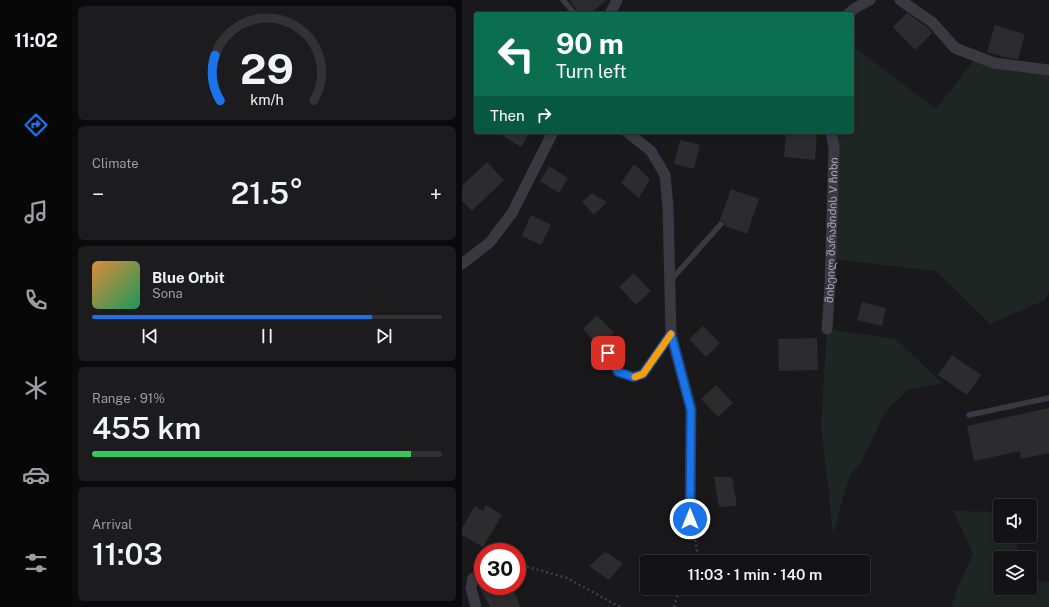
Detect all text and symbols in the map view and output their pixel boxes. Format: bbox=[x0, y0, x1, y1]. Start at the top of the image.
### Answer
text: 90 m bbox=[556, 27, 624, 60]
icon: left bbox=[490, 28, 542, 80]
text: 11:02 bbox=[14, 30, 58, 51]
text: 29 bbox=[240, 44, 294, 93]
text: Turn left bbox=[556, 61, 626, 82]
text: km/h bbox=[250, 91, 284, 108]
icon: right bbox=[533, 104, 555, 126]
text: Then bbox=[490, 107, 525, 124]
icon: directions bbox=[22, 111, 50, 139]
text: Climate bbox=[92, 156, 139, 171]
street label: მიხეილ შარაშიძის V ჩიხი bbox=[823, 157, 840, 303]
text: 21.5° bbox=[231, 175, 303, 211]
text: − bbox=[92, 181, 104, 207]
text: + bbox=[430, 181, 442, 207]
icon: music bbox=[22, 198, 50, 226]
text: Blue Orbit bbox=[152, 269, 225, 286]
icon: phone bbox=[22, 286, 50, 314]
text: Sona bbox=[152, 286, 183, 301]
icon: previous bbox=[139, 325, 161, 347]
icon: pause bbox=[256, 325, 278, 347]
icon: next bbox=[373, 325, 395, 347]
pin bbox=[591, 336, 625, 370]
icon: arrive bbox=[597, 342, 619, 364]
icon: climate bbox=[22, 374, 50, 402]
text: Range · 91% bbox=[92, 391, 165, 406]
text: 455 km bbox=[92, 410, 201, 446]
icon: car bbox=[22, 461, 50, 489]
position arrow bbox=[669, 498, 711, 540]
map controls bbox=[993, 499, 1037, 595]
button: sound bbox=[993, 499, 1037, 543]
text: Arrival bbox=[92, 517, 132, 532]
text: 11:03 bbox=[92, 536, 163, 572]
speed limit sign: 30 bbox=[474, 543, 526, 595]
icon: filters bbox=[22, 549, 50, 577]
button: layers bbox=[993, 551, 1037, 595]
text: 11:03 · 1 min · 140 m bbox=[688, 566, 822, 583]

